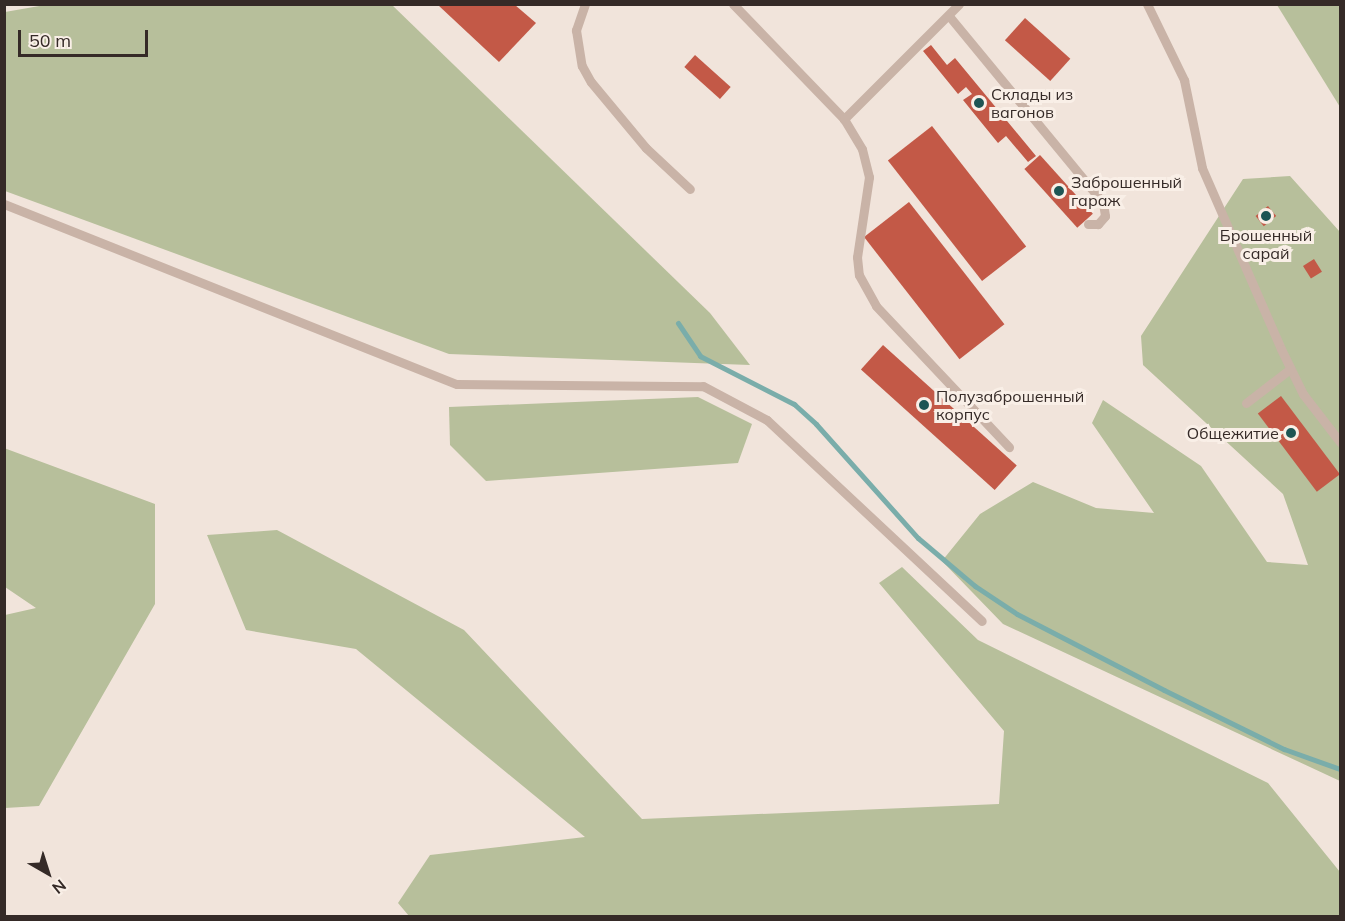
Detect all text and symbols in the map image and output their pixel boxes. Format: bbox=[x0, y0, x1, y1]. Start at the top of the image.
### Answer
scale bar bbox=[21, 18, 152, 56]
text: 50 m bbox=[29, 29, 71, 52]
place label: Склады из вагонов bbox=[991, 84, 1073, 122]
marker: Склады из вагонов bbox=[972, 96, 986, 110]
place label: Заброшенный гараж bbox=[1071, 172, 1182, 210]
marker: Заброшенный гараж bbox=[1052, 184, 1066, 198]
marker: Брошенный сарай bbox=[1259, 209, 1273, 223]
place label: Брошенный сарай bbox=[1220, 225, 1312, 263]
place label: Полузаброшенный корпус bbox=[936, 386, 1084, 424]
marker: Полузаброшенный корпус bbox=[917, 398, 931, 412]
place label: Общежитие bbox=[1187, 423, 1279, 443]
marker: Общежитие bbox=[1284, 426, 1298, 440]
north arrow bbox=[18, 843, 78, 903]
text: N bbox=[48, 875, 70, 899]

